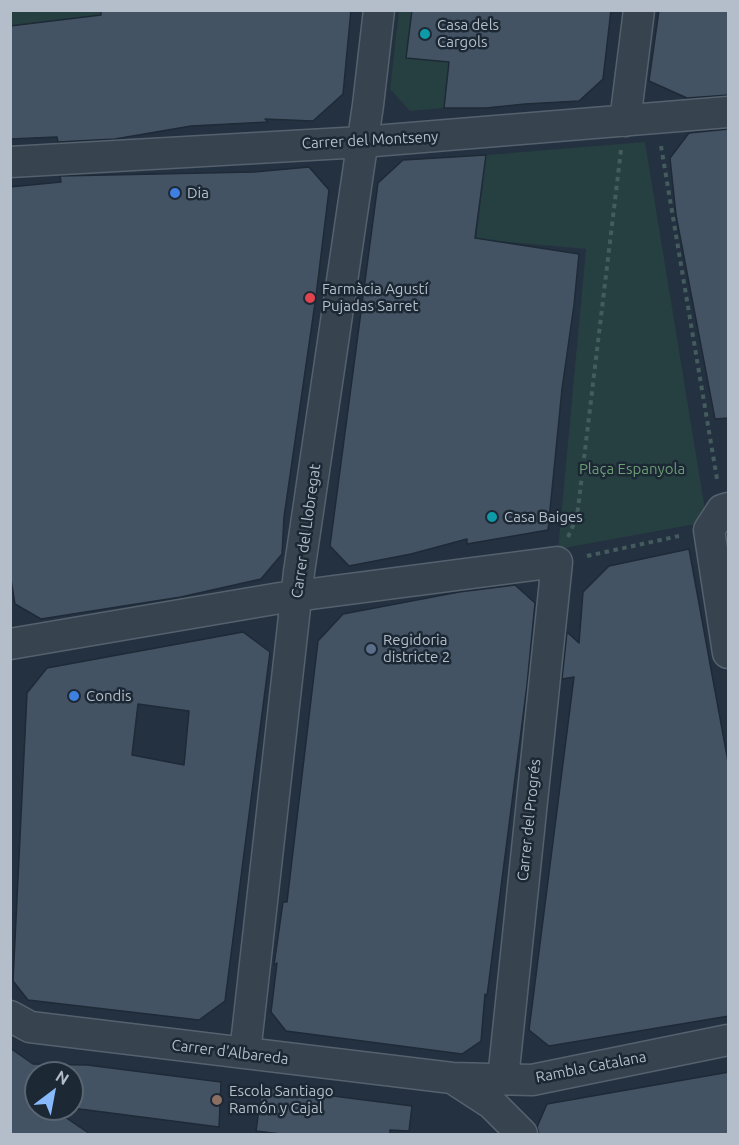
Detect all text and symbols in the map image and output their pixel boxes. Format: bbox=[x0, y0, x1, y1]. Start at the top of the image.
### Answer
place label: Casa dels Cargols bbox=[437, 16, 499, 51]
marker: Casa dels Cargols bbox=[418, 27, 432, 41]
street label: Carrer del Montseny bbox=[301, 127, 439, 153]
place label: Dia bbox=[187, 184, 209, 202]
marker: Dia bbox=[168, 186, 182, 200]
place label: Farmàcia Agustí Pujadas Sarret bbox=[322, 280, 428, 315]
marker: Farmàcia Agustí Pujadas Sarret bbox=[303, 291, 317, 305]
park label: Plaça Espanyola bbox=[579, 460, 685, 478]
street label: Carrer del Llobregat bbox=[288, 463, 324, 599]
place label: Casa Baiges bbox=[504, 508, 583, 526]
marker: Casa Baiges bbox=[485, 510, 499, 524]
place label: Regidoria districte 2 bbox=[383, 631, 450, 666]
marker: Regidoria districte 2 bbox=[364, 642, 378, 656]
place label: Condis bbox=[86, 687, 131, 705]
marker: Condis bbox=[67, 689, 81, 703]
street label: Carrer del Progrés bbox=[514, 758, 544, 882]
street label: Carrer d'Albareda bbox=[170, 1036, 290, 1068]
street label: Rambla Catalana bbox=[534, 1047, 648, 1087]
north arrow bbox=[24, 1061, 84, 1121]
text: N bbox=[53, 1067, 72, 1088]
place label: Escola Santiago Ramón y Cajal bbox=[229, 1082, 334, 1117]
marker: Escola Santiago Ramón y Cajal bbox=[210, 1093, 224, 1107]

